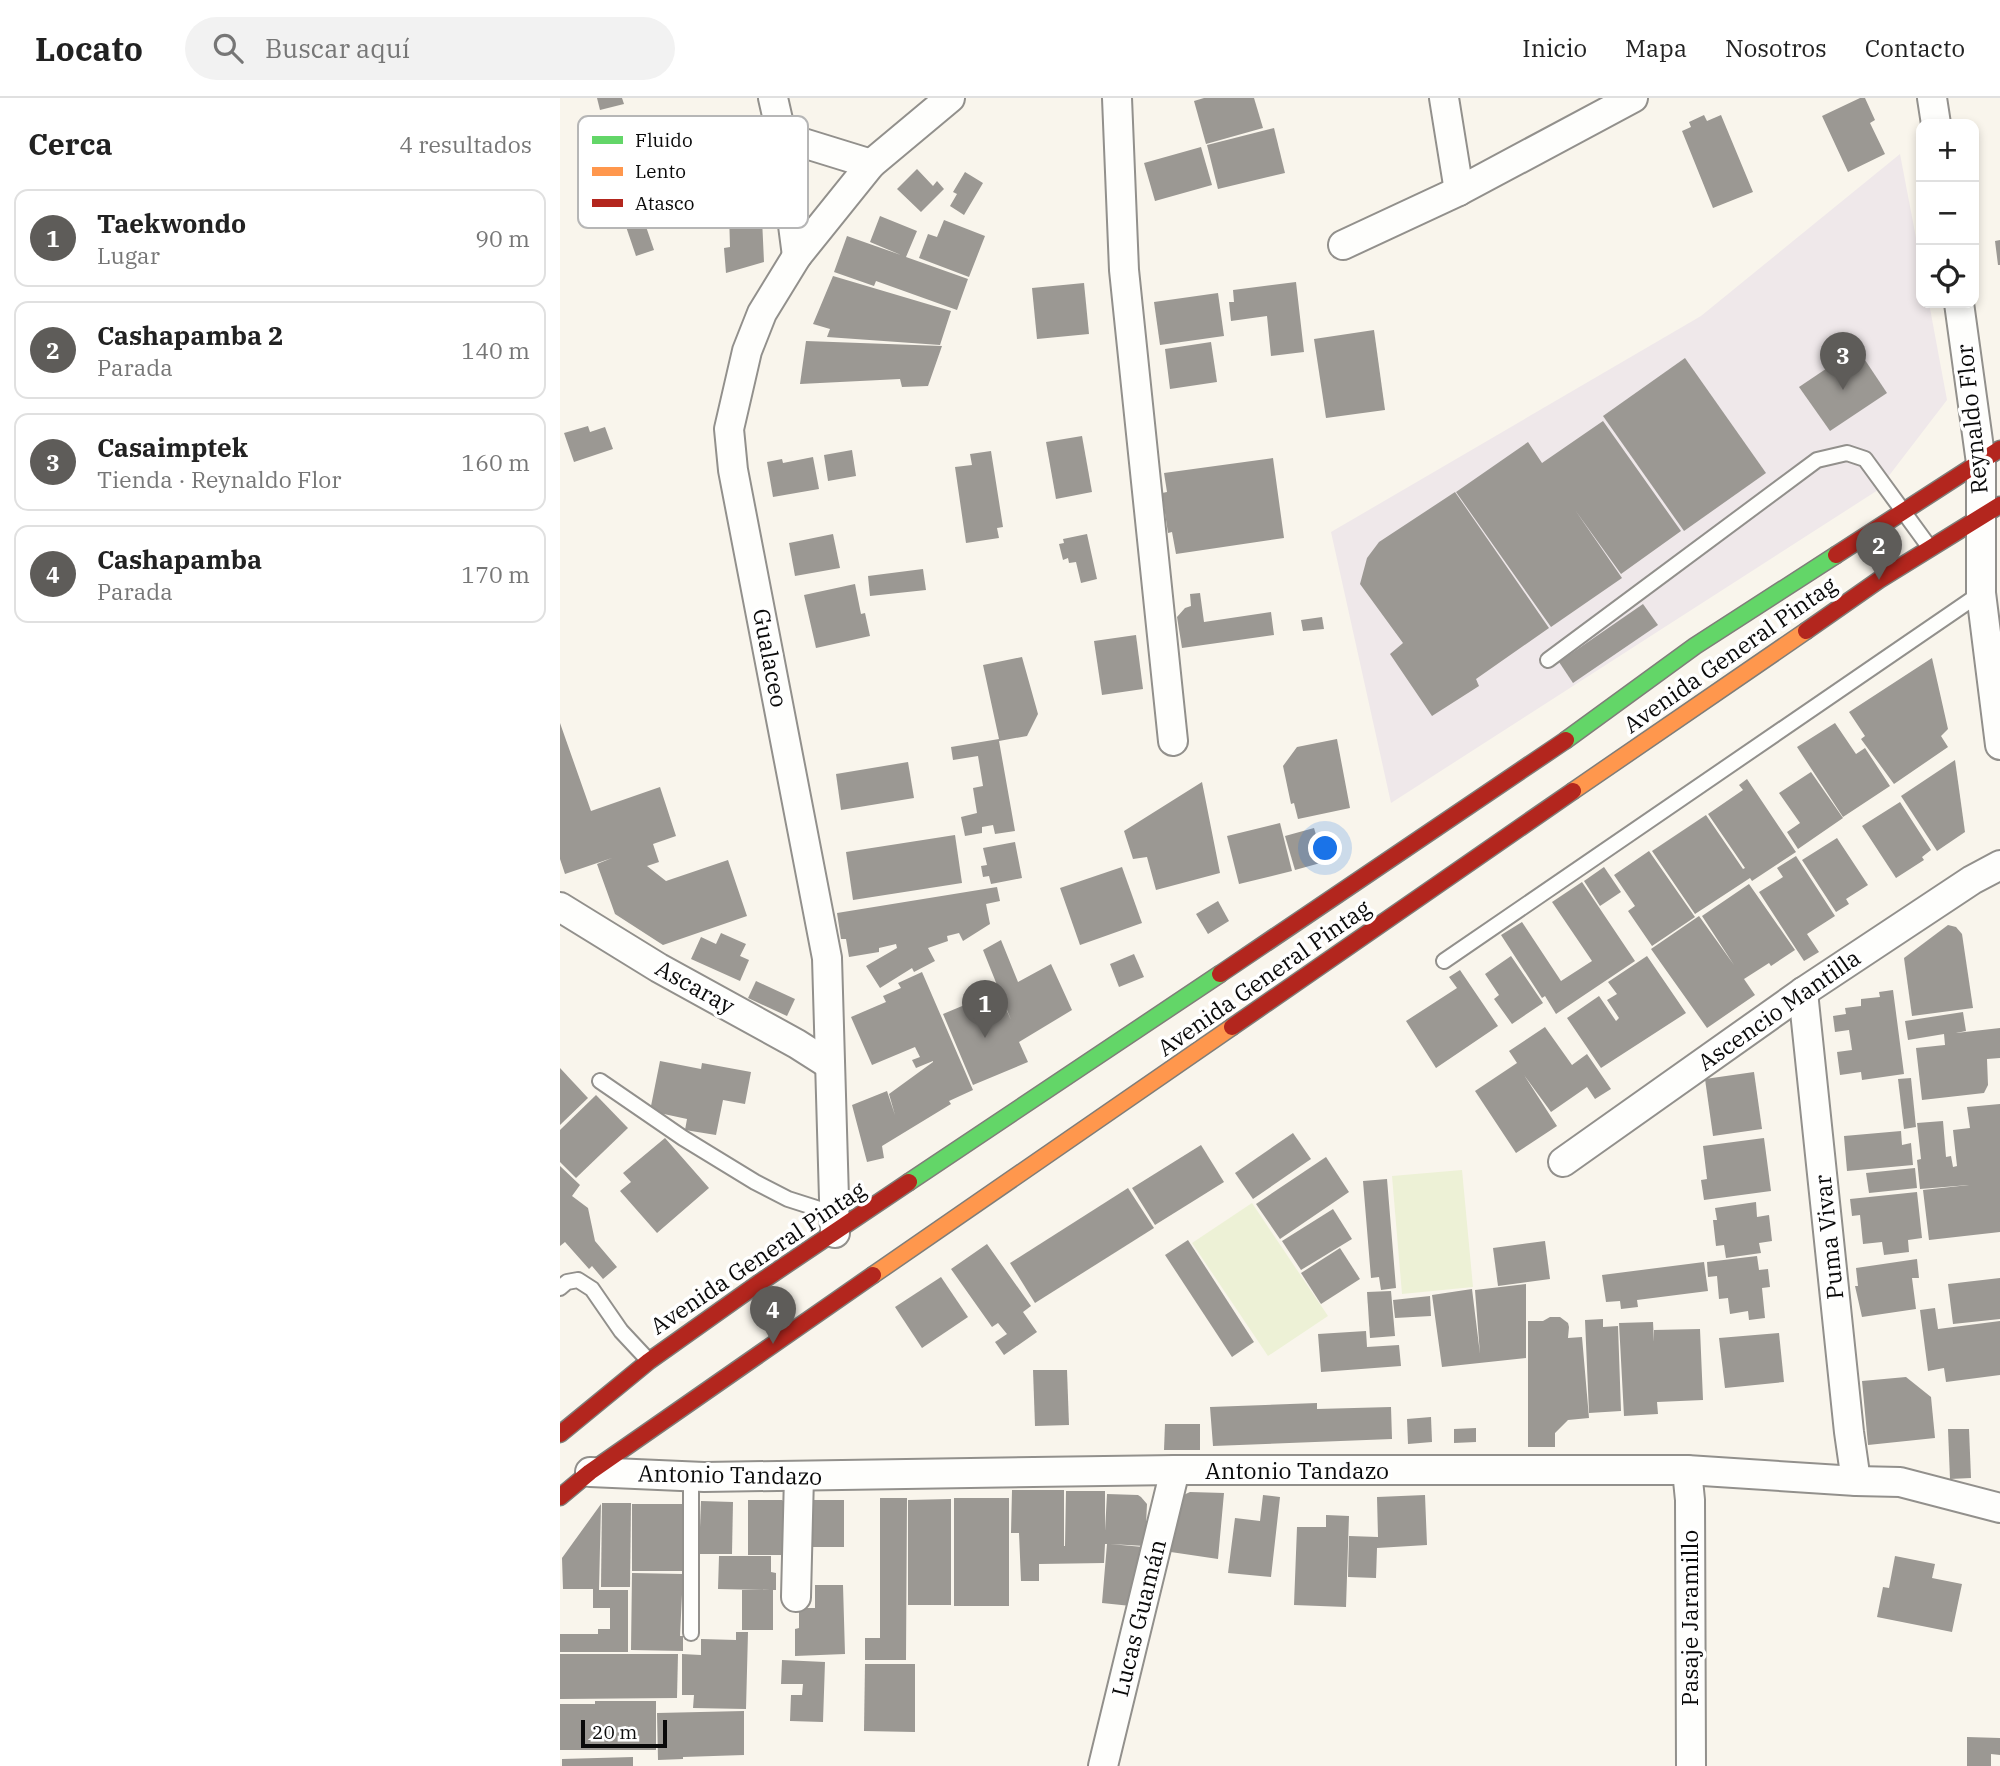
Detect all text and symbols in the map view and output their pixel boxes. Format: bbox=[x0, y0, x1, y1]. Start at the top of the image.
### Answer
search box bbox=[185, 17, 675, 80]
text: Locato bbox=[35, 27, 143, 70]
icon: search bbox=[209, 29, 247, 67]
text: Buscar aquí bbox=[265, 31, 410, 65]
text: Inicio bbox=[1522, 32, 1587, 64]
text: Mapa bbox=[1625, 32, 1687, 64]
text: Nosotros bbox=[1725, 32, 1827, 64]
text: Contacto bbox=[1865, 32, 1965, 64]
legend bbox=[578, 116, 808, 228]
map controls bbox=[1916, 119, 1979, 308]
button: + bbox=[1916, 119, 1979, 182]
text: Cerca bbox=[28, 124, 113, 163]
text: Fluido bbox=[635, 128, 693, 152]
text: 4 resultados bbox=[399, 129, 532, 159]
text: Lento bbox=[635, 159, 686, 183]
button: − bbox=[1916, 182, 1979, 245]
text: Atasco bbox=[635, 191, 694, 215]
text: Taekwondo bbox=[97, 206, 246, 240]
text: 1 bbox=[46, 223, 60, 253]
text: 90 m bbox=[475, 223, 530, 253]
text: Lugar bbox=[97, 240, 160, 270]
button: locate bbox=[1916, 245, 1979, 308]
text: Cashapamba 2 bbox=[97, 318, 284, 352]
pin: 3 bbox=[1820, 332, 1866, 390]
text: 2 bbox=[46, 335, 60, 365]
text: 140 m bbox=[461, 335, 530, 365]
street label: Reynaldo Flor bbox=[1948, 343, 1994, 496]
text: Parada bbox=[97, 352, 173, 382]
text: Casaimptek bbox=[97, 430, 248, 464]
text: 3 bbox=[46, 447, 60, 477]
text: 160 m bbox=[461, 447, 530, 477]
text: Tienda · Reynaldo Flor bbox=[97, 464, 341, 494]
pin: 2 bbox=[1856, 522, 1902, 580]
text: Cashapamba bbox=[97, 542, 262, 576]
text: 4 bbox=[46, 559, 60, 589]
text: 170 m bbox=[461, 559, 530, 589]
street label: Avenida General Pintag bbox=[1617, 569, 1842, 739]
text: Parada bbox=[97, 576, 173, 606]
street label: Gualaceo bbox=[747, 606, 795, 710]
your location bbox=[1308, 831, 1342, 865]
street label: Avenida General Pintag bbox=[1151, 892, 1376, 1062]
street label: Ascencio Mantilla bbox=[1691, 942, 1866, 1077]
street label: Ascaray bbox=[651, 952, 741, 1020]
pin: 1 bbox=[962, 980, 1008, 1038]
street label: Puma Vivar bbox=[1807, 1173, 1849, 1301]
street label: Avenida General Pintag bbox=[644, 1174, 871, 1341]
pin: 4 bbox=[750, 1286, 796, 1344]
street label: Antonio Tandazo bbox=[1205, 1455, 1389, 1485]
street label: Antonio Tandazo bbox=[638, 1457, 822, 1491]
street label: Pasaje Jaramillo bbox=[1674, 1530, 1704, 1706]
street label: Lucas Guamán bbox=[1104, 1536, 1172, 1700]
scale bar bbox=[581, 1717, 667, 1749]
text: 20 m bbox=[592, 1720, 637, 1744]

